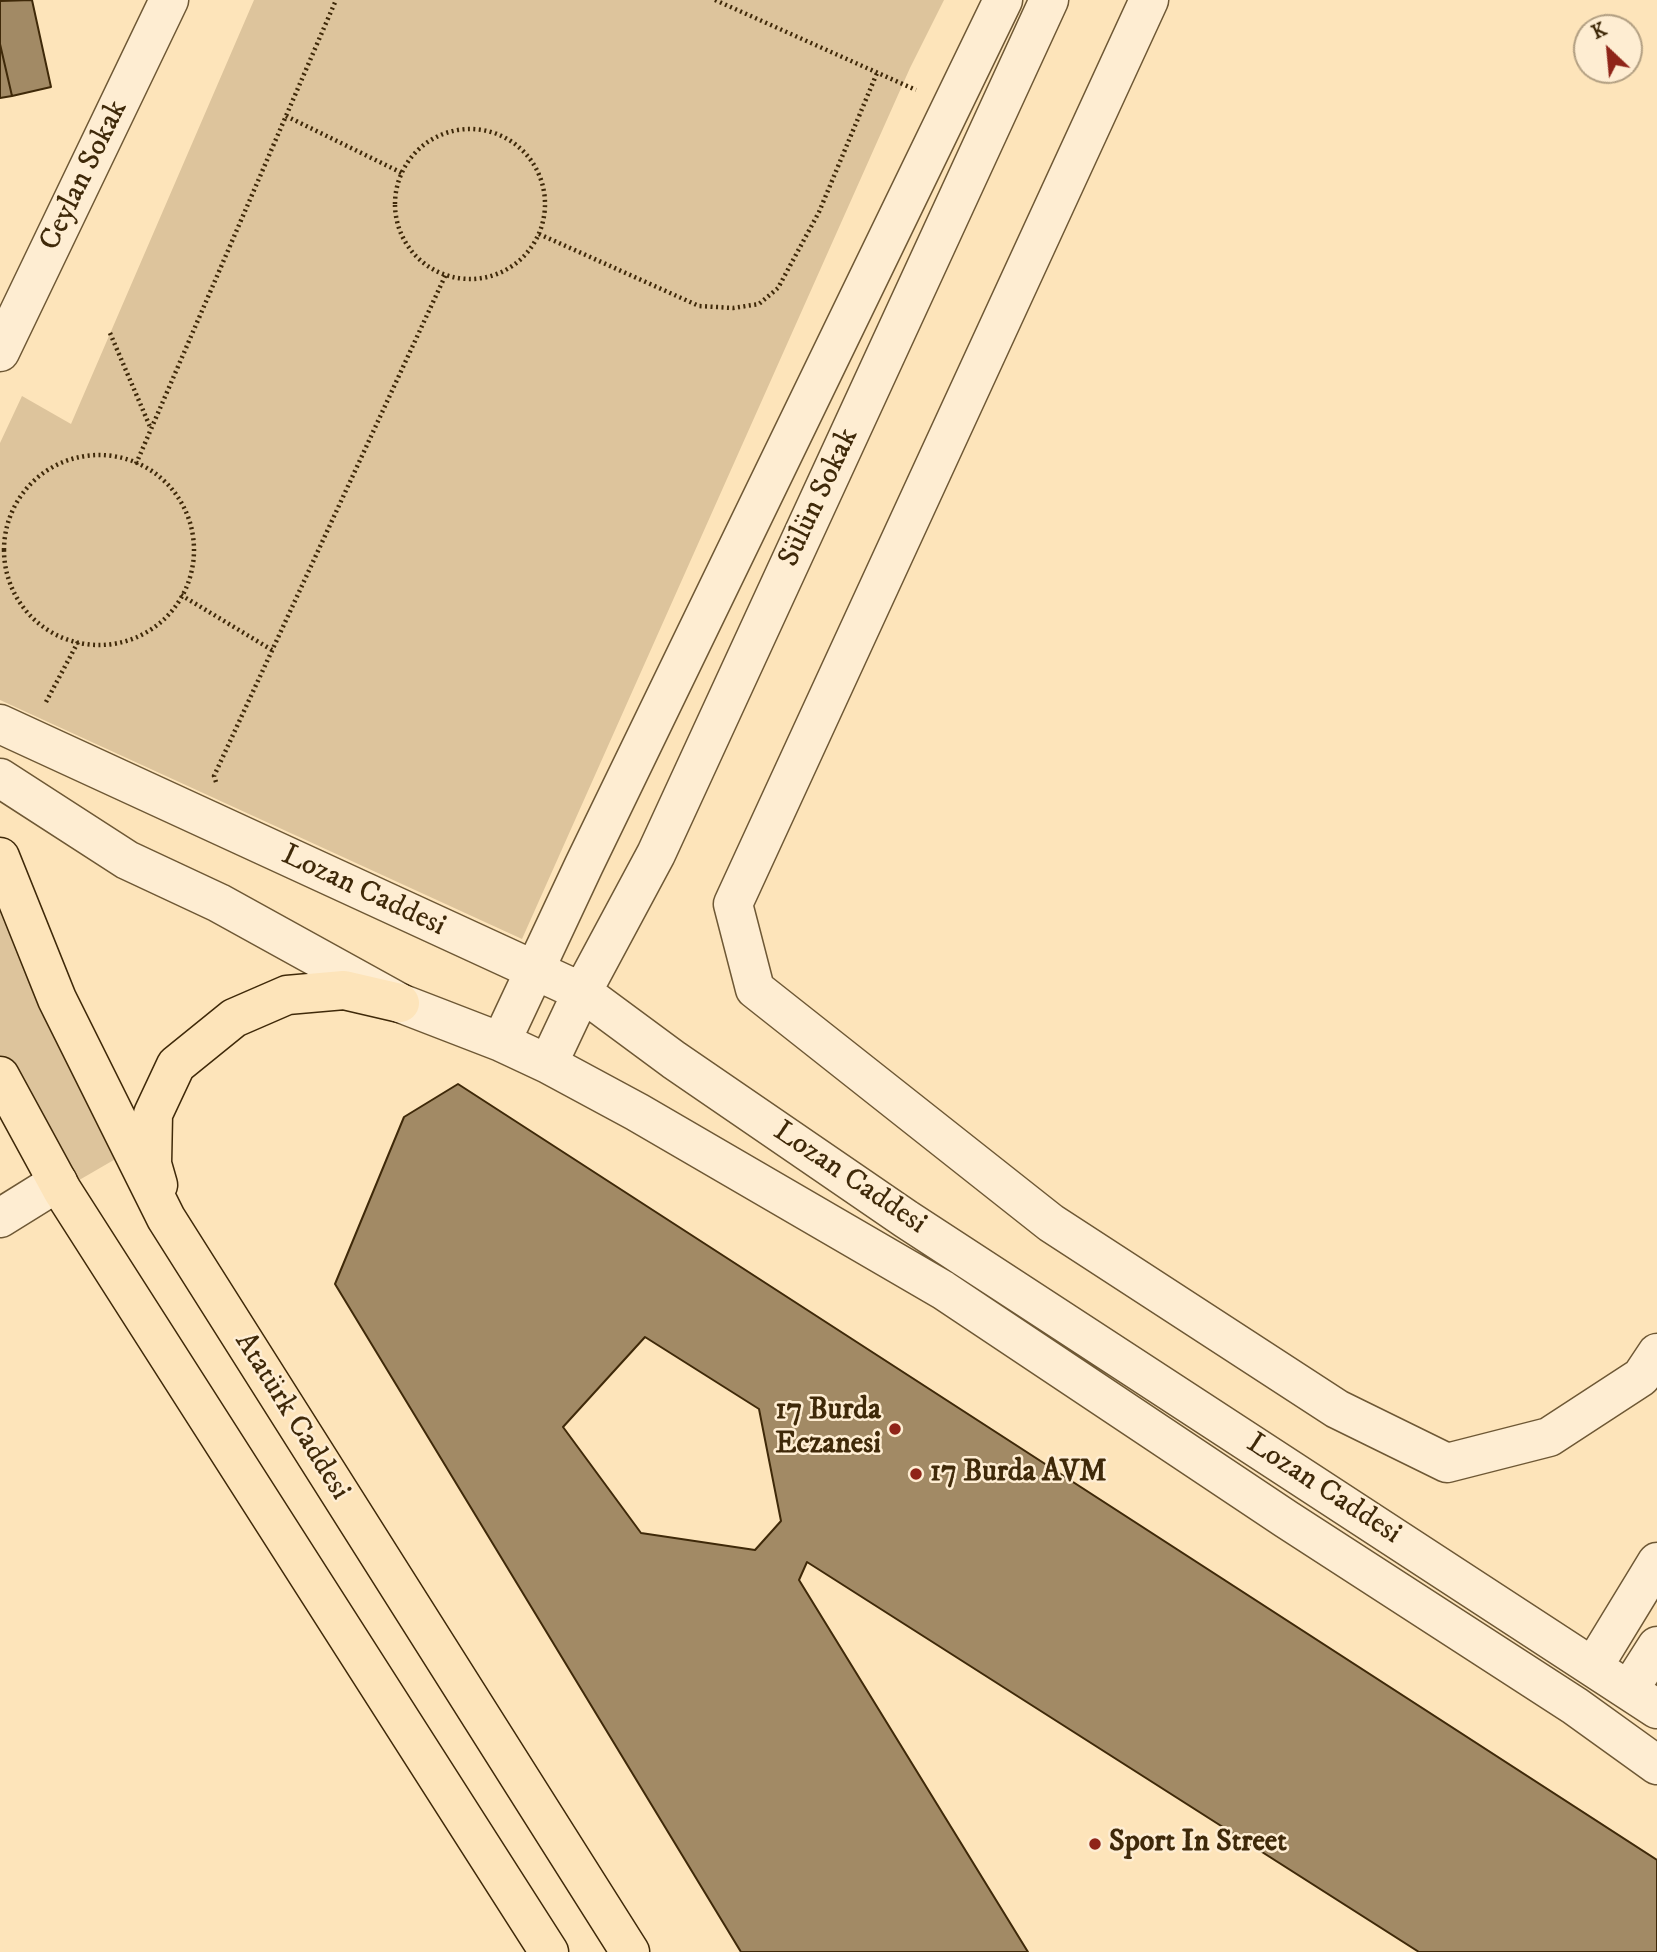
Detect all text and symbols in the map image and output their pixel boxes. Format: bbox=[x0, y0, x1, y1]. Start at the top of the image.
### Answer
north arrow bbox=[1573, 14, 1643, 84]
text: K bbox=[1588, 18, 1610, 45]
street label: Ceylan Sokak bbox=[33, 95, 137, 257]
street label: Sülün Sokak bbox=[772, 423, 868, 573]
street label: Lozan Caddesi bbox=[275, 838, 451, 946]
street label: Lozan Caddesi bbox=[766, 1115, 932, 1243]
street label: Atatürk Caddesi bbox=[225, 1327, 357, 1507]
place label: 17 Burda Eczanesi bbox=[775, 1394, 881, 1464]
marker: 17 Burda Eczanesi bbox=[887, 1421, 903, 1437]
street label: Lozan Caddesi bbox=[1239, 1427, 1407, 1553]
place label: 17 Burda AVM bbox=[930, 1456, 1107, 1492]
marker: 17 Burda AVM bbox=[908, 1466, 924, 1482]
place label: Sport In Street bbox=[1109, 1826, 1287, 1862]
marker: Sport In Street bbox=[1087, 1836, 1103, 1852]

